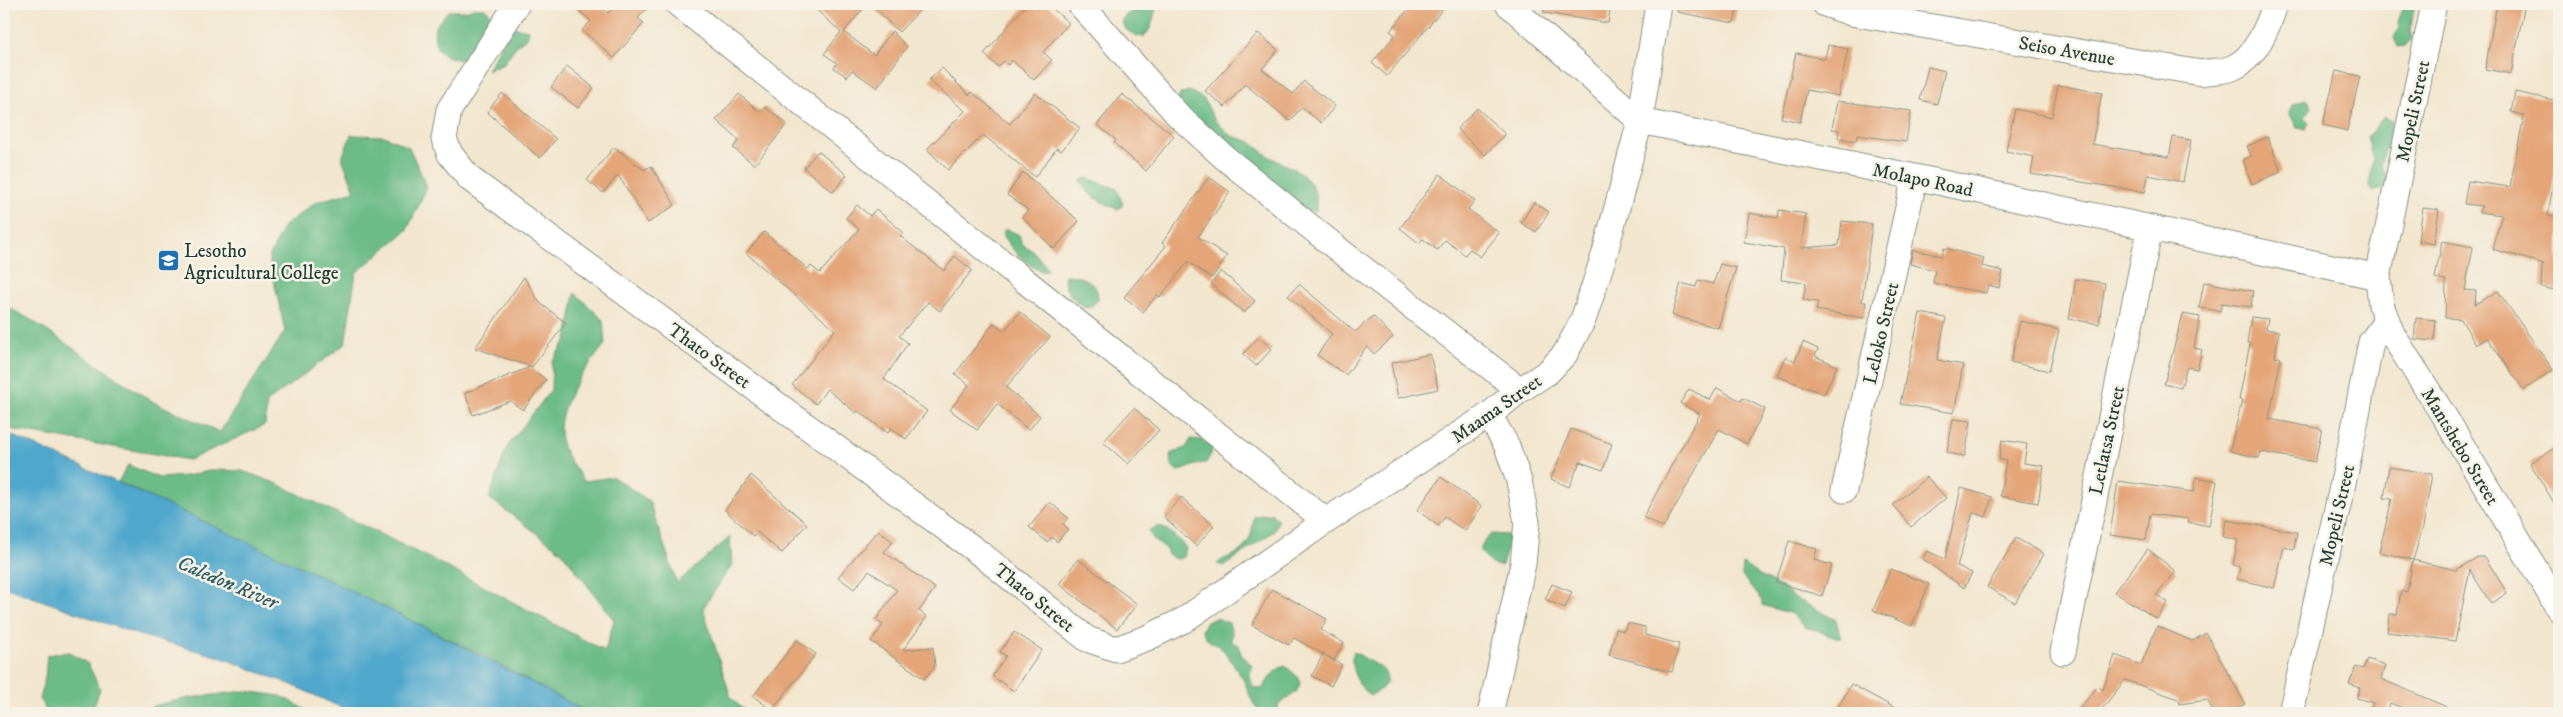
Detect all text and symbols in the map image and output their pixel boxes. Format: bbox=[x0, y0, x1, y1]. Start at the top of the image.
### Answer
street label: Seiso Avenue bbox=[2017, 32, 2117, 71]
street label: Mopeli Street bbox=[2391, 58, 2435, 164]
street label: Molapo Road bbox=[1870, 159, 1976, 202]
place label: Lesotho Agricultural College bbox=[184, 240, 339, 285]
school or university icon: Lesotho Agricultural College bbox=[156, 249, 180, 273]
street label: Leloko Street bbox=[1859, 280, 1904, 387]
street label: Thato Street bbox=[663, 318, 755, 394]
street label: Maama Street bbox=[1447, 370, 1546, 449]
street label: Letlatsa Street bbox=[2085, 384, 2130, 497]
street label: Mantshebo Street bbox=[2416, 384, 2504, 510]
street label: Mopeli Street bbox=[2315, 462, 2360, 568]
water label: Caledon River bbox=[173, 551, 283, 617]
street label: Thato Street bbox=[989, 559, 1079, 638]

